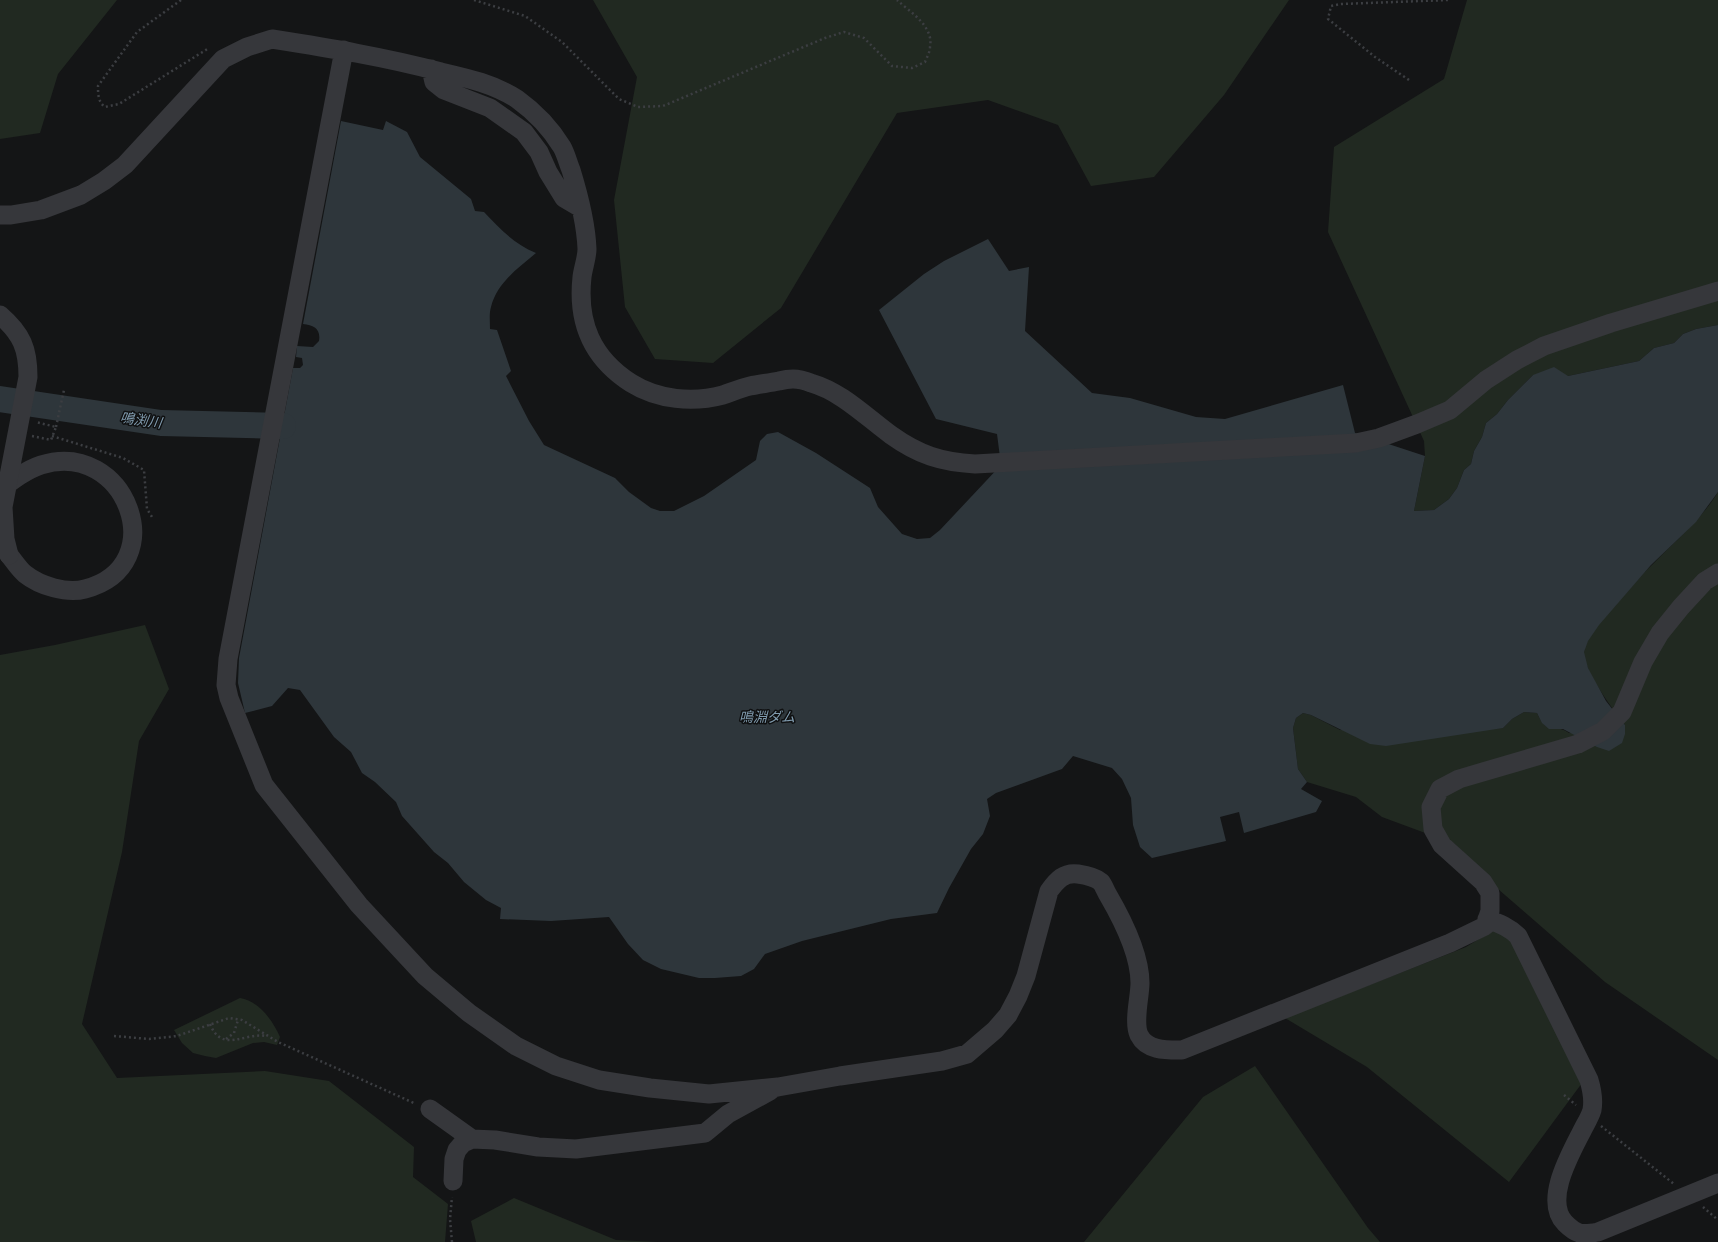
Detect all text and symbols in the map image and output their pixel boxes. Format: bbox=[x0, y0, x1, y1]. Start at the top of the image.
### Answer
water label: 鳴渕川 bbox=[119, 409, 165, 431]
water label: 鳴淵ダム bbox=[739, 709, 795, 725]

